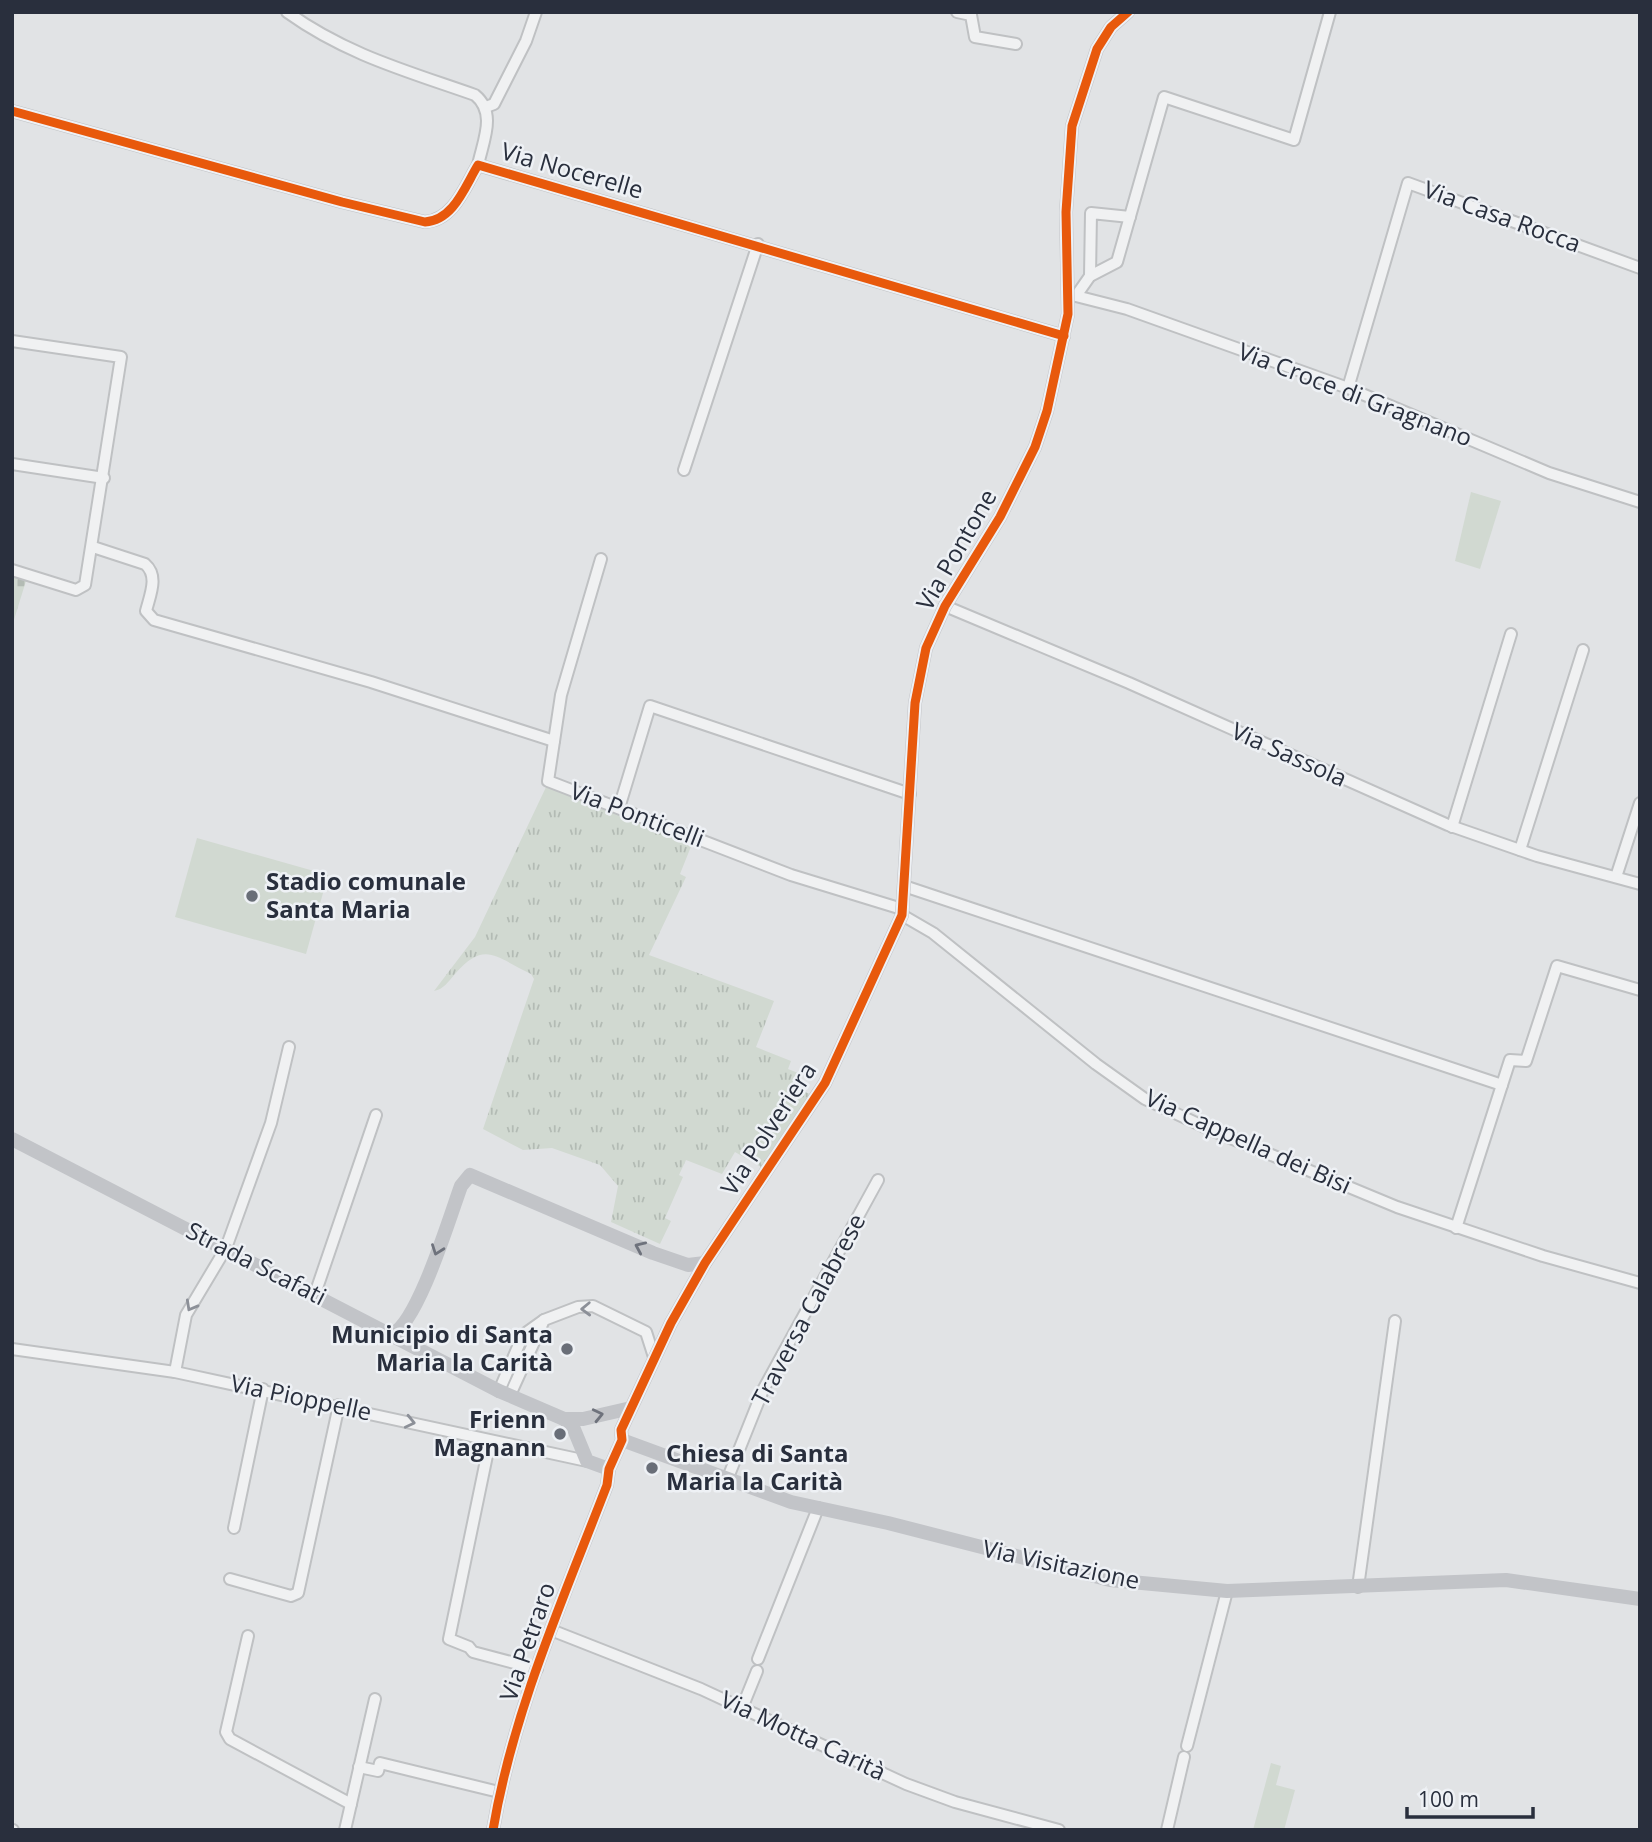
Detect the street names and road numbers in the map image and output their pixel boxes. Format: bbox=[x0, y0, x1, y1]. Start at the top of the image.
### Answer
street label: Via Nocerelle bbox=[498, 134, 647, 206]
street label: Via Casa Rocca bbox=[1419, 172, 1586, 259]
street label: Via Croce di Gragnano bbox=[1234, 334, 1477, 454]
street label: Via Pontone bbox=[908, 483, 1004, 616]
street label: Via Sassola bbox=[1227, 714, 1353, 794]
street label: Via Ponticelli bbox=[566, 773, 709, 854]
street label: Via Polveriera bbox=[712, 1055, 823, 1201]
street label: Via Cappella dei Bisi bbox=[1140, 1080, 1357, 1201]
street label: Traversa Calabrese bbox=[743, 1207, 872, 1411]
street label: Strada Scafati bbox=[181, 1213, 332, 1312]
street label: Via Pioppelle bbox=[228, 1365, 375, 1428]
street label: Via Visitazione bbox=[980, 1531, 1143, 1596]
street label: Via Petraro bbox=[491, 1578, 562, 1705]
street label: Via Motta Carità bbox=[716, 1682, 892, 1787]

